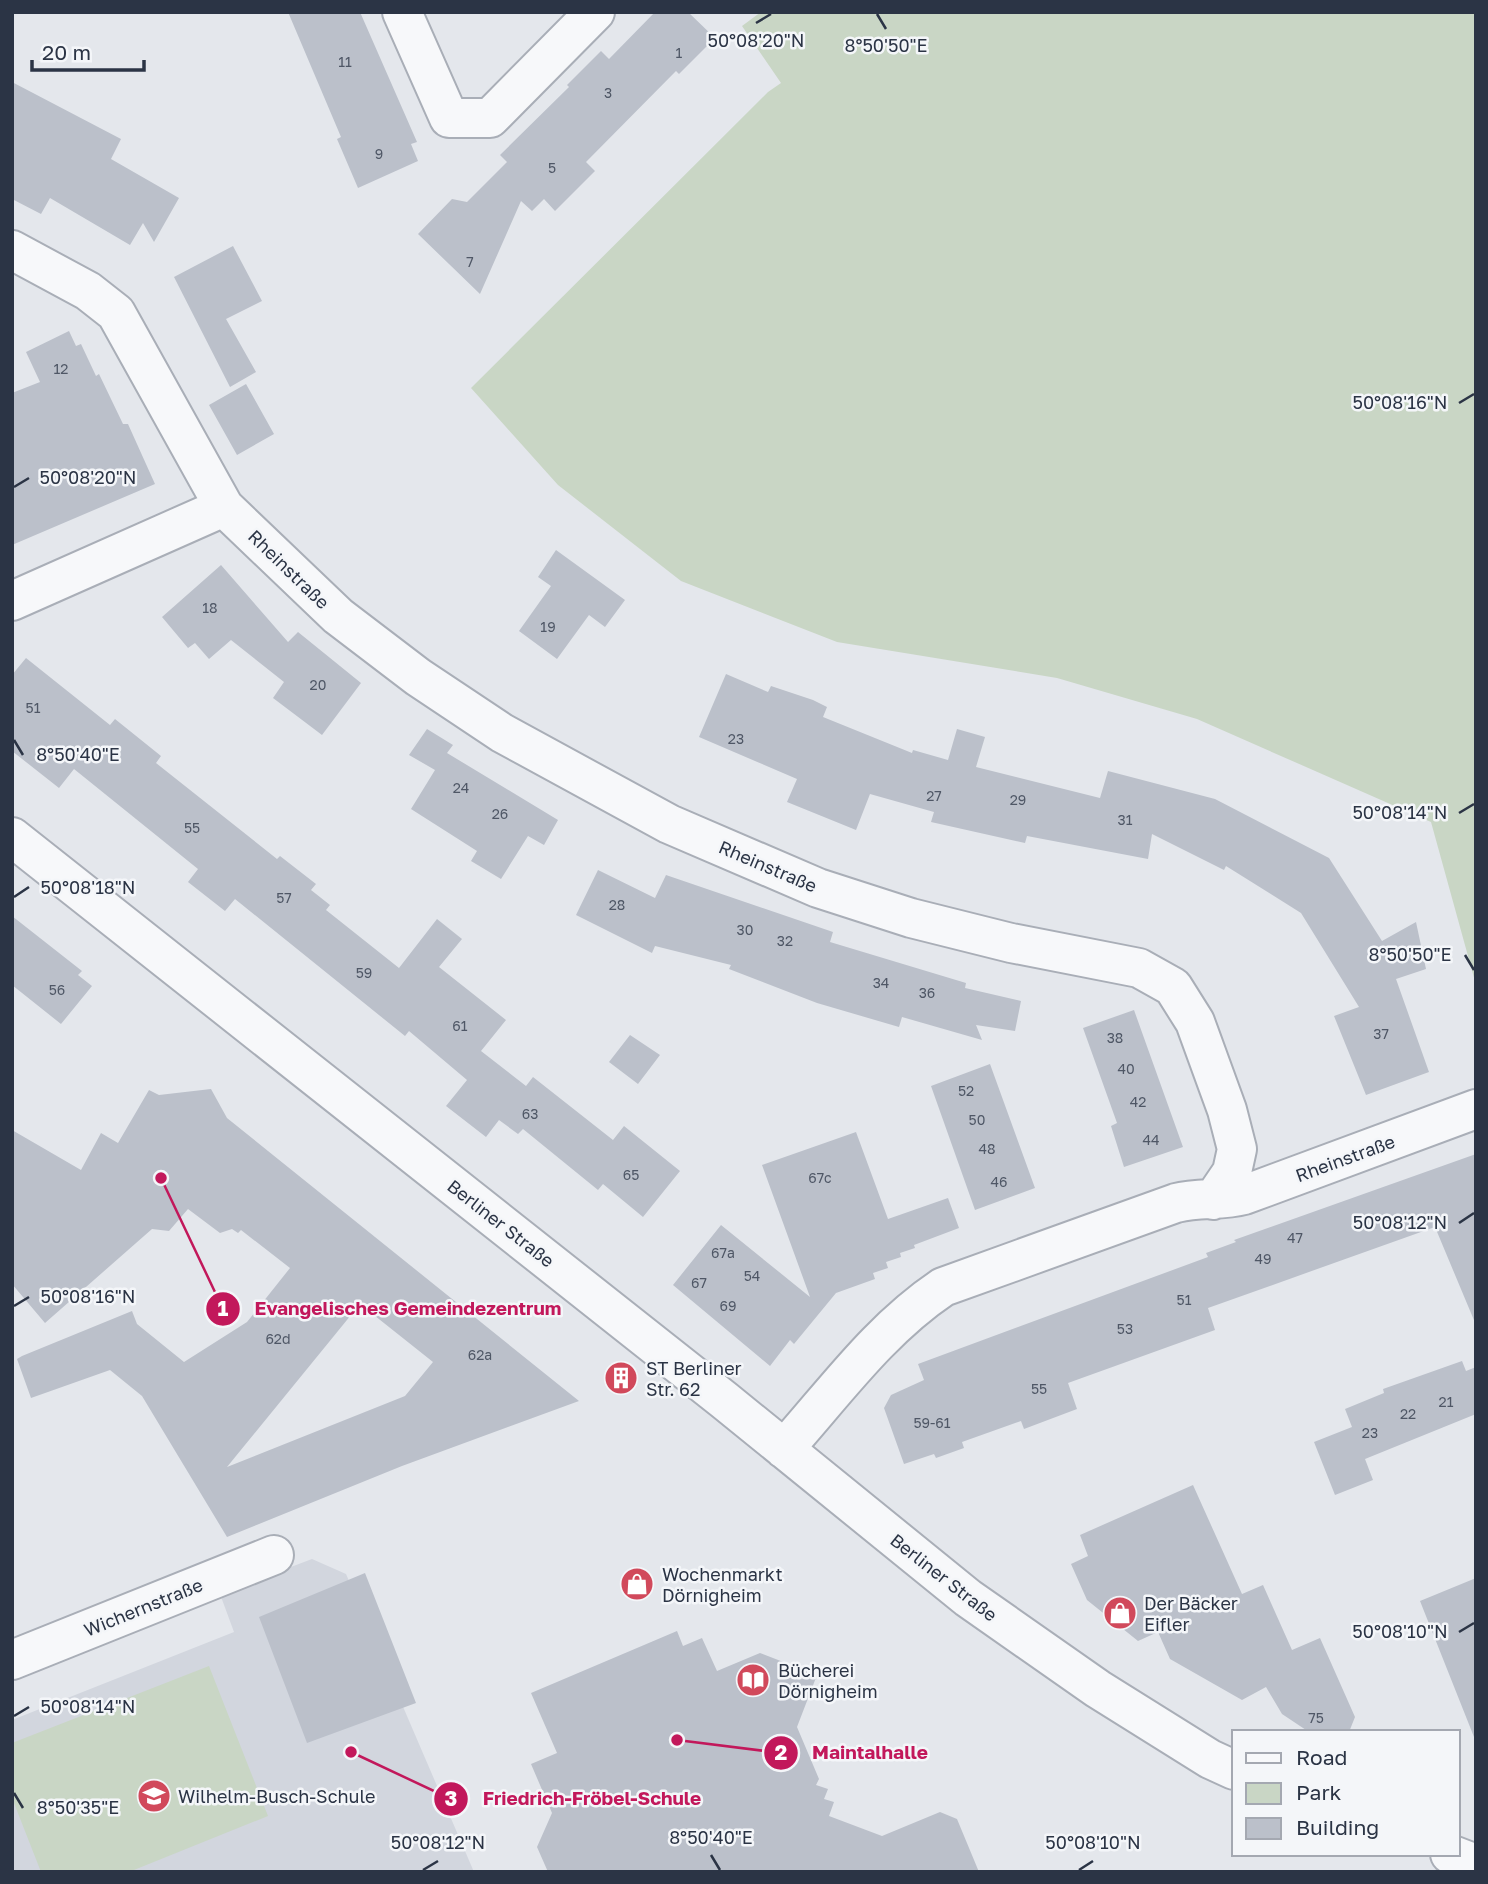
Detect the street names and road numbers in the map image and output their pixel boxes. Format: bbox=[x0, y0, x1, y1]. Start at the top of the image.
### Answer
street label: Rheinstraße bbox=[244, 525, 334, 613]
street label: Rheinstraße bbox=[716, 836, 820, 896]
street label: Rheinstraße bbox=[1292, 1130, 1398, 1186]
street label: Berliner Straße bbox=[443, 1175, 559, 1271]
street label: Berliner Straße bbox=[886, 1529, 1002, 1625]
street label: Wichernstraße bbox=[80, 1573, 206, 1641]

